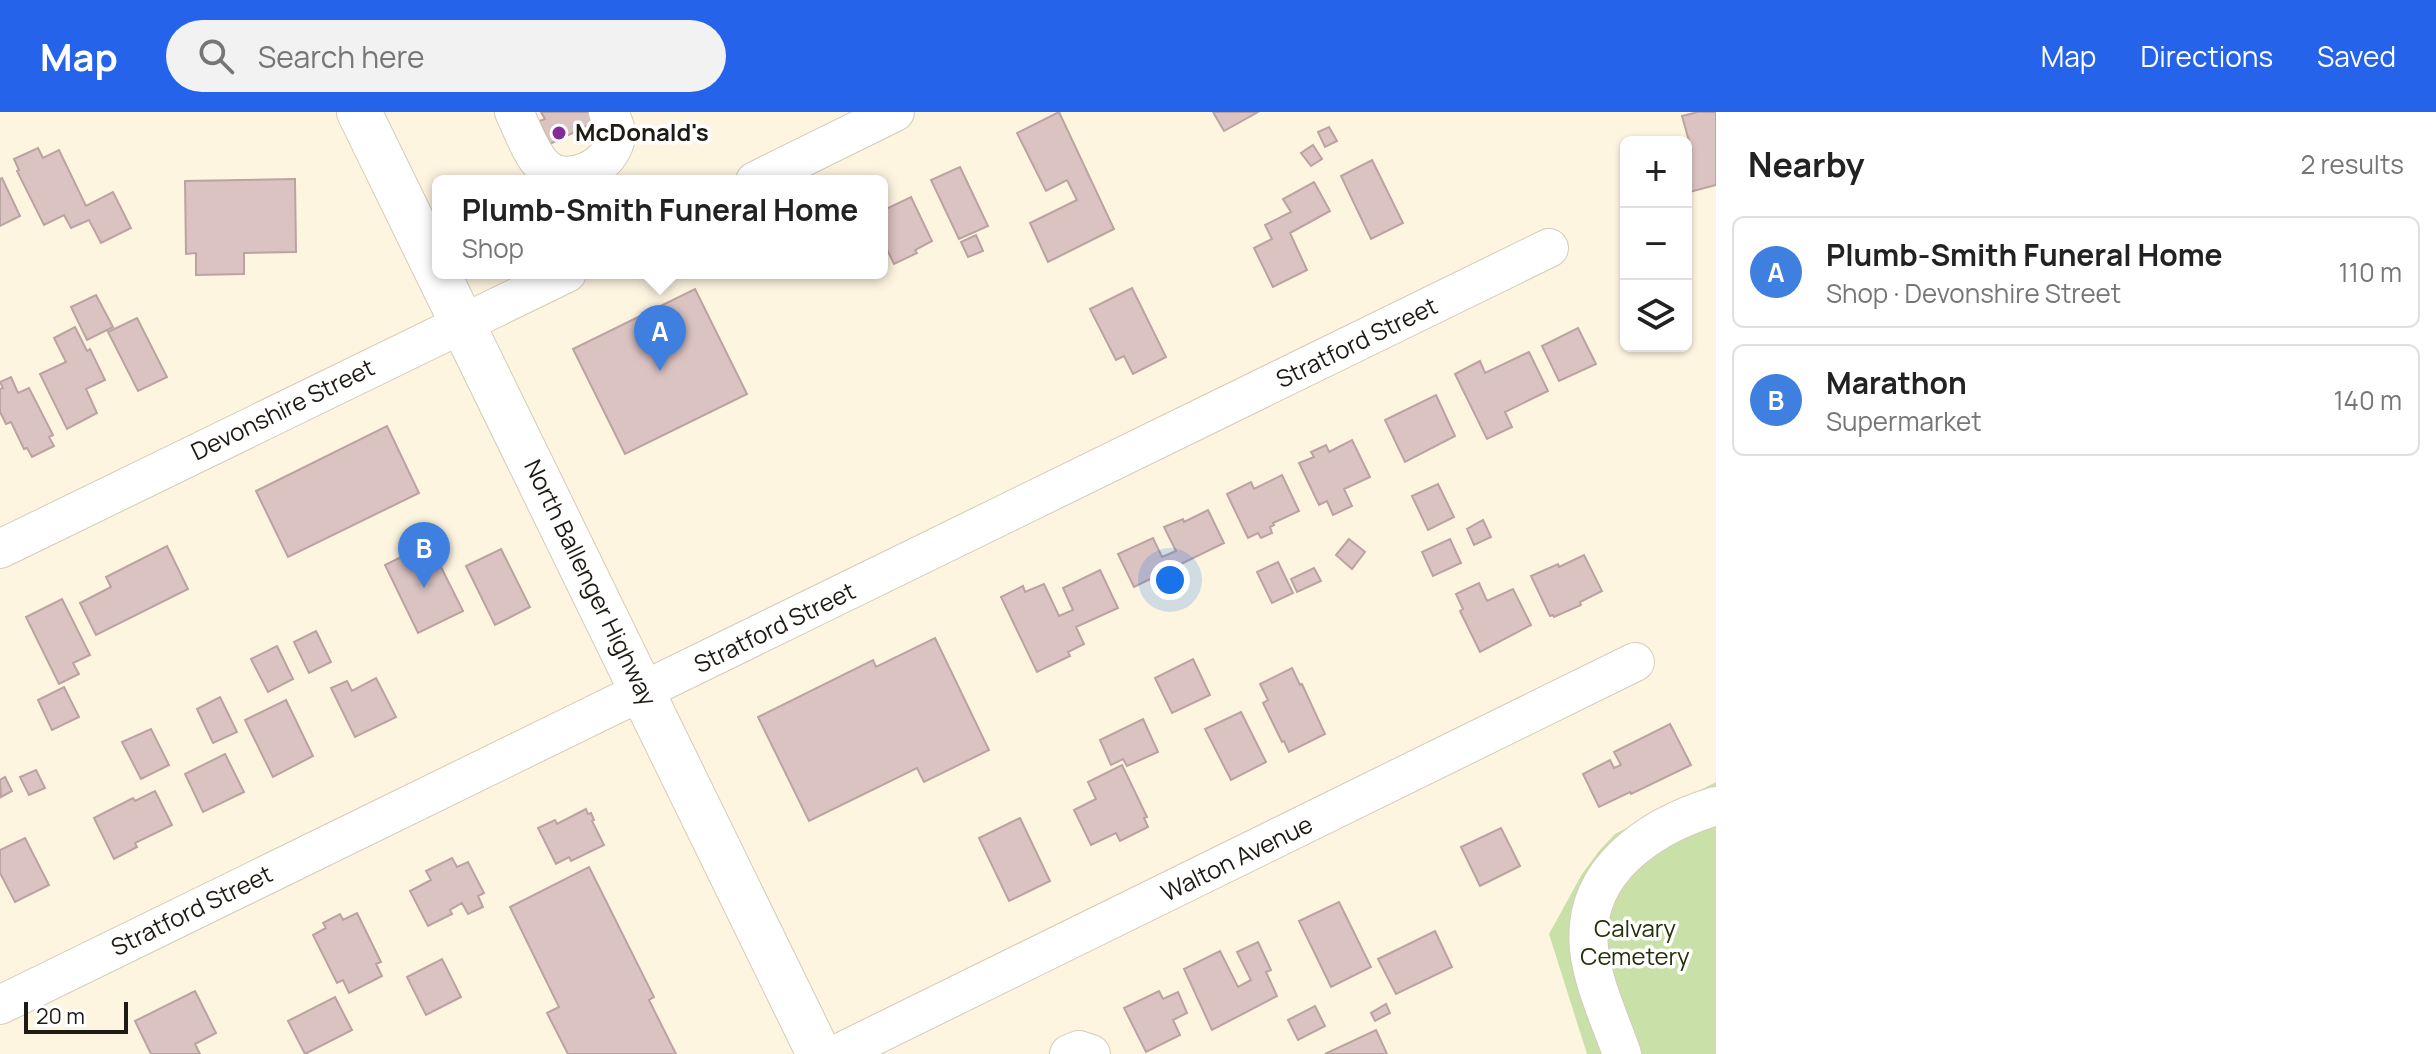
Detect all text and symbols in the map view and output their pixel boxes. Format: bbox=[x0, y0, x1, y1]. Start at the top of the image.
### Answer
search box bbox=[166, 20, 726, 92]
text: Map bbox=[40, 30, 118, 82]
icon: search bbox=[194, 34, 238, 78]
text: Search here bbox=[258, 36, 425, 77]
text: Map bbox=[2041, 37, 2096, 75]
text: Directions bbox=[2140, 37, 2273, 75]
text: Saved bbox=[2317, 37, 2396, 75]
place label: McDonald's bbox=[575, 115, 709, 148]
marker: McDonald's bbox=[550, 124, 568, 142]
map controls bbox=[1620, 136, 1692, 352]
button: + bbox=[1620, 136, 1692, 208]
text: Nearby bbox=[1748, 141, 1864, 187]
text: 2 results bbox=[2300, 146, 2404, 182]
popup bbox=[432, 175, 888, 279]
text: Plumb-Smith Funeral Home bbox=[462, 189, 858, 230]
button: − bbox=[1620, 208, 1692, 280]
text: Shop bbox=[462, 230, 524, 266]
text: Plumb-Smith Funeral Home bbox=[1826, 234, 2223, 275]
text: A bbox=[1767, 254, 1785, 290]
text: 110 m bbox=[2339, 254, 2402, 290]
text: Shop · Devonshire Street bbox=[1826, 275, 2121, 311]
button: layers bbox=[1620, 280, 1692, 352]
street label: Stratford Street bbox=[1270, 288, 1443, 395]
pin: A bbox=[634, 305, 686, 371]
street label: Devonshire Street bbox=[185, 350, 379, 467]
text: Marathon bbox=[1826, 362, 1967, 403]
text: B bbox=[1768, 382, 1784, 418]
text: 140 m bbox=[2333, 382, 2402, 418]
text: Supermarket bbox=[1826, 403, 1982, 439]
street label: North Ballenger Highway bbox=[517, 454, 666, 711]
pin: B bbox=[398, 522, 450, 588]
your location bbox=[1150, 560, 1190, 600]
street label: Stratford Street bbox=[688, 573, 861, 680]
street label: Walton Avenue bbox=[1155, 807, 1318, 909]
street label: Stratford Street bbox=[105, 856, 278, 963]
park label: Calvary Cemetery bbox=[1580, 911, 1690, 972]
scale bar bbox=[24, 998, 128, 1034]
text: 20 m bbox=[36, 1001, 85, 1031]

